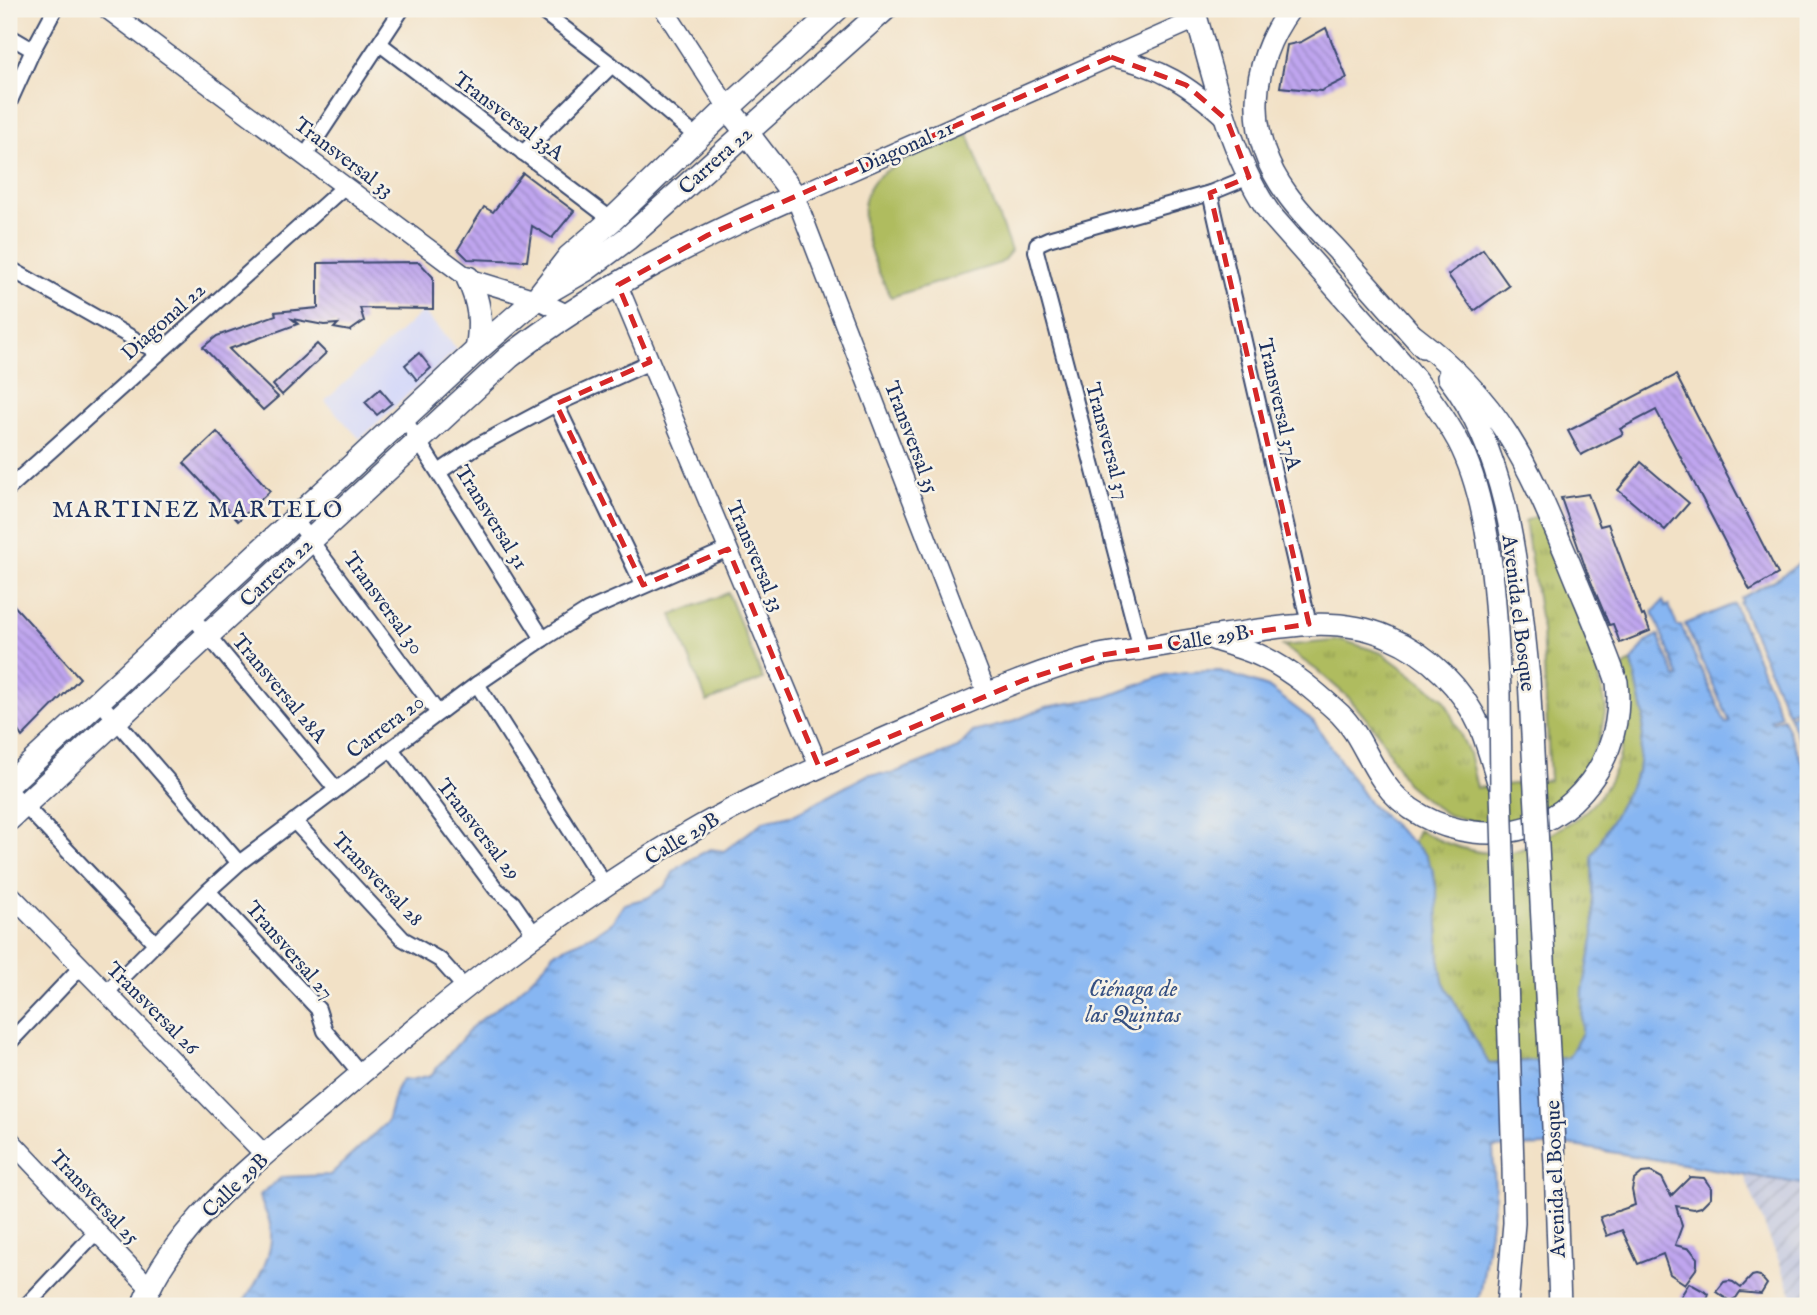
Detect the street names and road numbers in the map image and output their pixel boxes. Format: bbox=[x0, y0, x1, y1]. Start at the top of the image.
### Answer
street label: Transversal 33A bbox=[447, 67, 570, 168]
street label: Transversal 33 bbox=[288, 112, 398, 205]
street label: Diagonal 21 bbox=[853, 115, 958, 182]
street label: Carrera 22 bbox=[673, 121, 759, 201]
street label: Diagonal 22 bbox=[116, 277, 212, 367]
street label: Transversal 37A bbox=[1250, 336, 1307, 474]
street label: Transversal 35 bbox=[877, 378, 944, 498]
street label: Transversal 37 bbox=[1078, 380, 1135, 503]
street label: Transversal 31 bbox=[448, 461, 533, 575]
street label: Transversal 33 bbox=[719, 497, 790, 616]
street label: Carrera 22 bbox=[235, 532, 319, 614]
street label: Avenida el Bosque bbox=[1494, 532, 1541, 693]
street label: Transversal 30 bbox=[336, 547, 429, 661]
street label: Calle 29B bbox=[1165, 620, 1251, 659]
street label: Transversal 28A bbox=[225, 629, 333, 750]
street label: Carrera 20 bbox=[342, 689, 430, 765]
street label: Transversal 29 bbox=[430, 774, 526, 886]
street label: Calle 29B bbox=[640, 806, 725, 872]
street label: Transversal 28 bbox=[325, 827, 428, 933]
street label: Transversal 27 bbox=[239, 896, 339, 1006]
street label: Transversal 26 bbox=[100, 957, 205, 1062]
street label: Avenida el Bosque bbox=[1540, 1099, 1573, 1259]
street label: Transversal 25 bbox=[43, 1145, 145, 1251]
street label: Calle 29B bbox=[197, 1148, 275, 1224]

